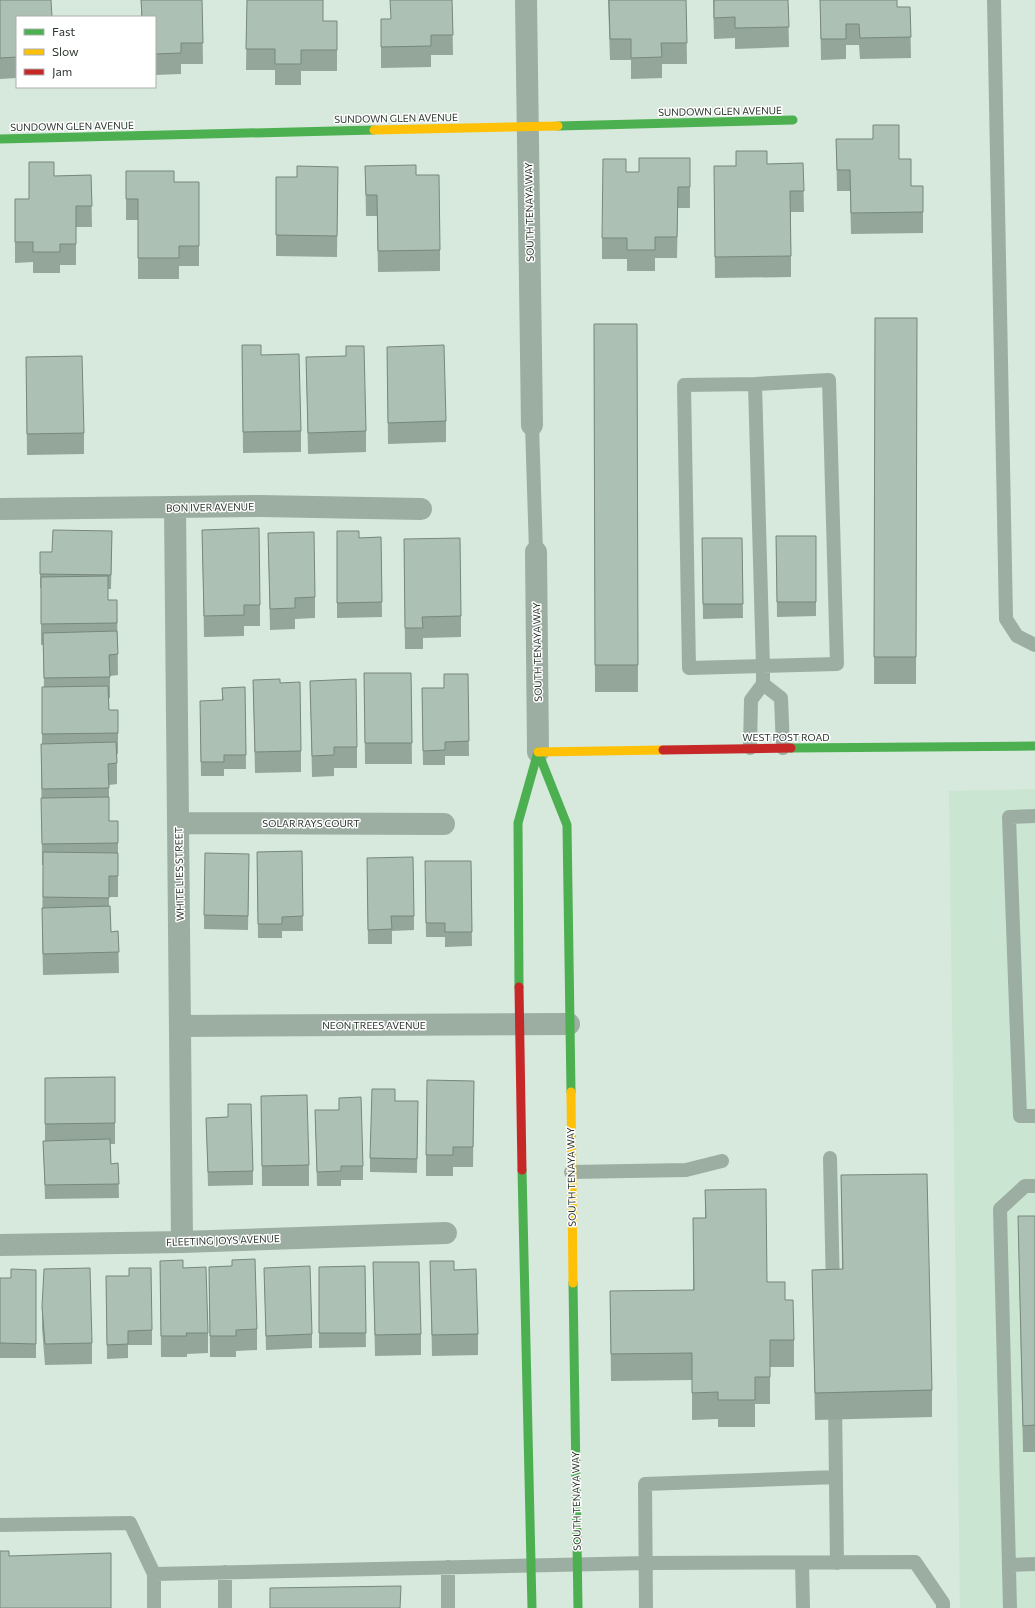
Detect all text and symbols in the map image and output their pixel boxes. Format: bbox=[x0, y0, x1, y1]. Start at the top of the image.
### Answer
legend bbox=[16, 16, 156, 88]
text: Fast bbox=[52, 24, 75, 38]
text: Slow bbox=[52, 44, 79, 58]
text: Jam bbox=[52, 64, 72, 79]
street label: SUNDOWN GLEN AVENUE bbox=[658, 104, 782, 118]
street label: SUNDOWN GLEN AVENUE bbox=[334, 111, 458, 125]
street label: SUNDOWN GLEN AVENUE bbox=[10, 119, 134, 133]
street label: SOUTH TENAYA WAY bbox=[522, 162, 536, 262]
street label: BON IVER AVENUE bbox=[166, 500, 254, 514]
street label: SOUTH TENAYA WAY bbox=[530, 602, 544, 702]
street label: WEST POST ROAD bbox=[742, 731, 830, 743]
street label: SOLAR RAYS COURT bbox=[262, 817, 360, 829]
street label: WHITE LIES STREET bbox=[172, 826, 186, 921]
street label: NEON TREES AVENUE bbox=[322, 1019, 426, 1031]
street label: SOUTH TENAYA WAY bbox=[564, 1127, 578, 1227]
street label: FLEETING JOYS AVENUE bbox=[166, 1232, 280, 1248]
street label: SOUTH TENAYA WAY bbox=[569, 1451, 583, 1551]

